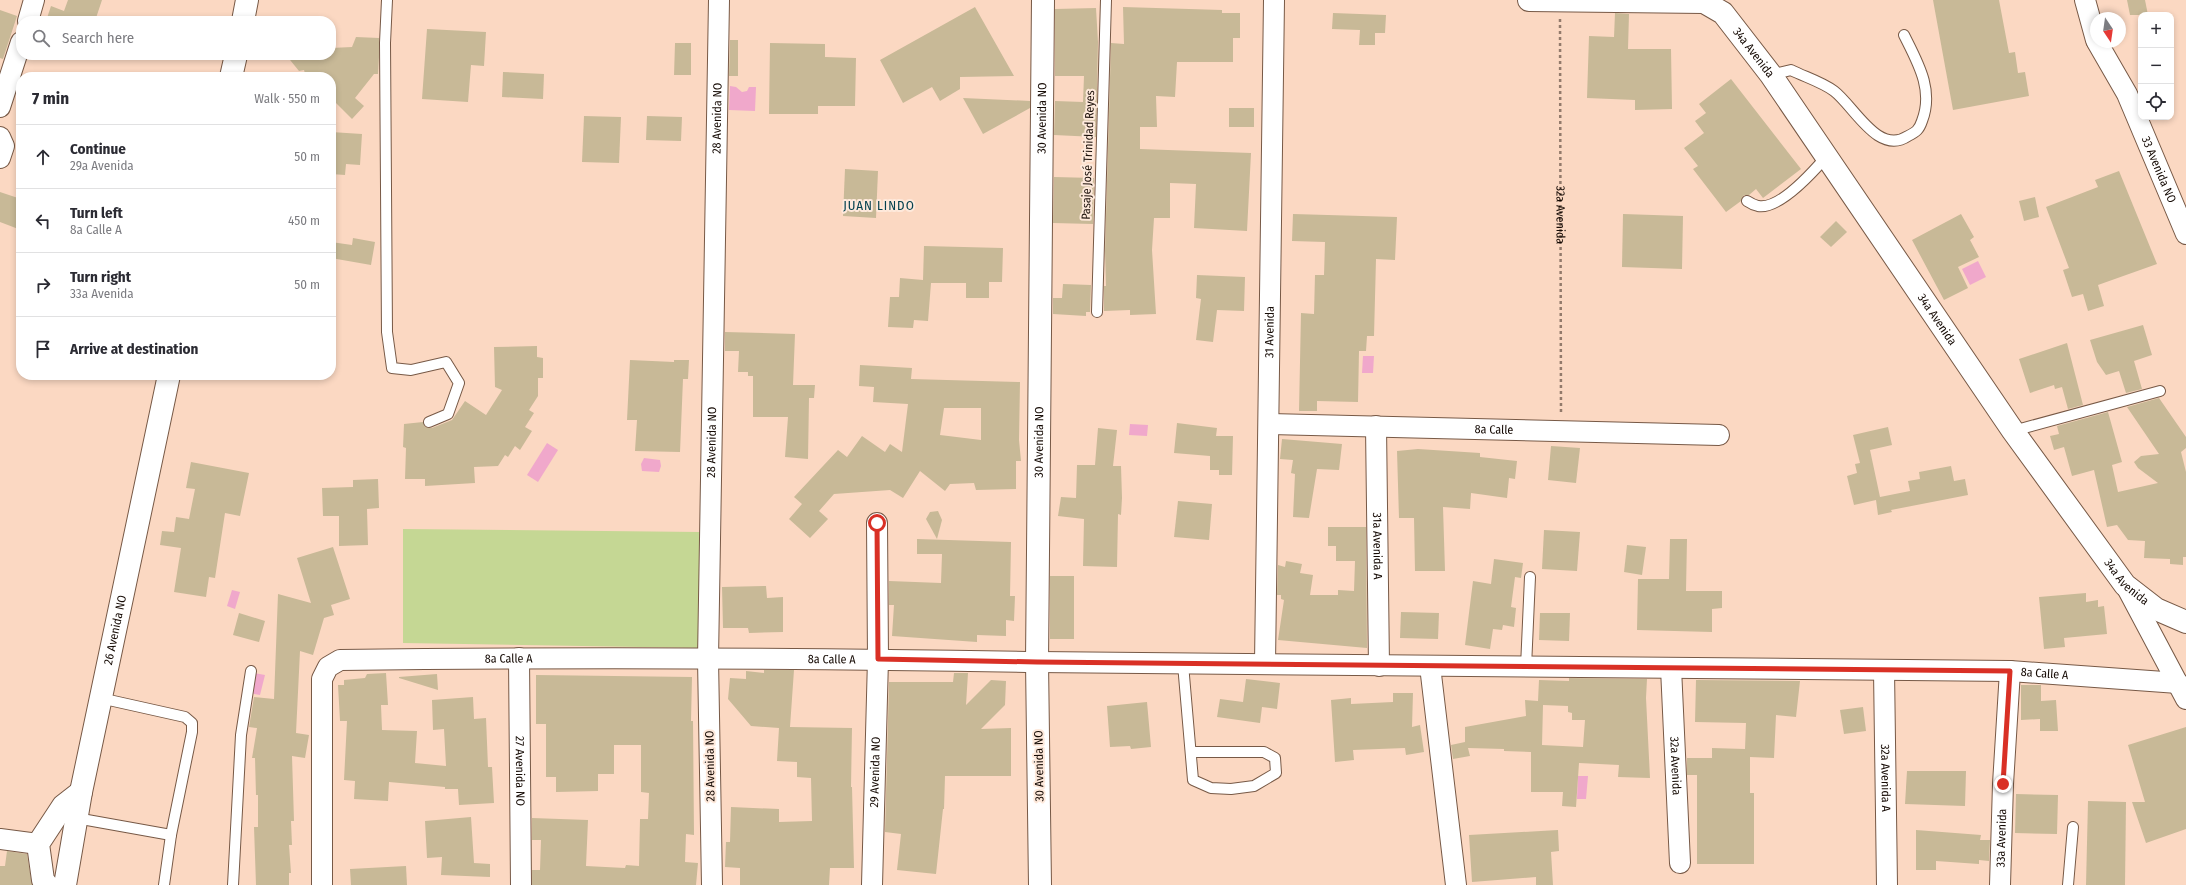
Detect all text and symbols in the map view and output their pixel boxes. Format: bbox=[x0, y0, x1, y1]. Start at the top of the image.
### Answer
north arrow bbox=[2090, 12, 2126, 48]
map controls bbox=[2138, 12, 2174, 120]
button: + bbox=[2138, 12, 2174, 48]
search box bbox=[16, 16, 336, 60]
street label: 34a Avenida bbox=[1730, 25, 1777, 80]
icon: search bbox=[30, 27, 52, 49]
text: Search here bbox=[62, 29, 134, 47]
button: − bbox=[2138, 48, 2174, 84]
street label: 28 Avenida NO bbox=[709, 82, 725, 154]
street label: 30 Avenida NO bbox=[1035, 82, 1049, 154]
button: locate bbox=[2138, 84, 2174, 120]
text: 7 min bbox=[32, 88, 69, 109]
street label: Pasaje José Trinidad Reyes bbox=[1079, 90, 1097, 220]
text: Walk · 550 m bbox=[254, 91, 320, 106]
street label: 33 Avenida NO bbox=[2139, 134, 2179, 205]
text: Continue bbox=[70, 140, 126, 158]
icon: ahead bbox=[32, 146, 54, 168]
text: 50 m bbox=[294, 149, 320, 164]
text: 29a Avenida bbox=[70, 158, 134, 173]
street label: 32a Avenida bbox=[1553, 186, 1568, 244]
district label: JUAN LINDO bbox=[843, 198, 915, 213]
text: Turn left bbox=[70, 204, 123, 222]
icon: left bbox=[32, 210, 54, 232]
text: 450 m bbox=[288, 213, 320, 228]
text: 8a Calle A bbox=[70, 222, 122, 237]
text: Turn right bbox=[70, 268, 131, 286]
icon: right bbox=[32, 274, 54, 296]
text: 50 m bbox=[294, 277, 320, 292]
text: 33a Avenida bbox=[70, 286, 134, 301]
street label: 34a Avenida bbox=[1915, 291, 1960, 348]
street label: 31 Avenida bbox=[1262, 306, 1277, 358]
icon: arrive bbox=[32, 338, 54, 360]
text: Arrive at destination bbox=[70, 340, 198, 358]
street label: 28 Avenida NO bbox=[704, 406, 719, 478]
street label: 30 Avenida NO bbox=[1032, 406, 1046, 478]
street label: 8a Calle bbox=[1474, 422, 1514, 437]
street label: 31a Avenida A bbox=[1370, 512, 1385, 580]
route start bbox=[868, 514, 886, 532]
street label: 34a Avenida bbox=[2101, 556, 2152, 608]
street label: 26 Avenida NO bbox=[101, 594, 129, 666]
street label: 8a Calle A bbox=[485, 651, 533, 666]
street label: 8a Calle A bbox=[808, 652, 856, 667]
street label: 8a Calle A bbox=[2020, 665, 2070, 682]
street label: 28 Avenida NO bbox=[702, 730, 718, 802]
street label: 30 Avenida NO bbox=[1031, 730, 1047, 802]
street label: 27 Avenida NO bbox=[513, 736, 527, 806]
street label: 29 Avenida NO bbox=[867, 736, 883, 808]
street label: 32a Avenida bbox=[1667, 736, 1684, 796]
street label: 32a Avenida A bbox=[1878, 744, 1893, 813]
route end bbox=[1994, 775, 2012, 793]
street label: 33a Avenida bbox=[1994, 808, 2009, 868]

